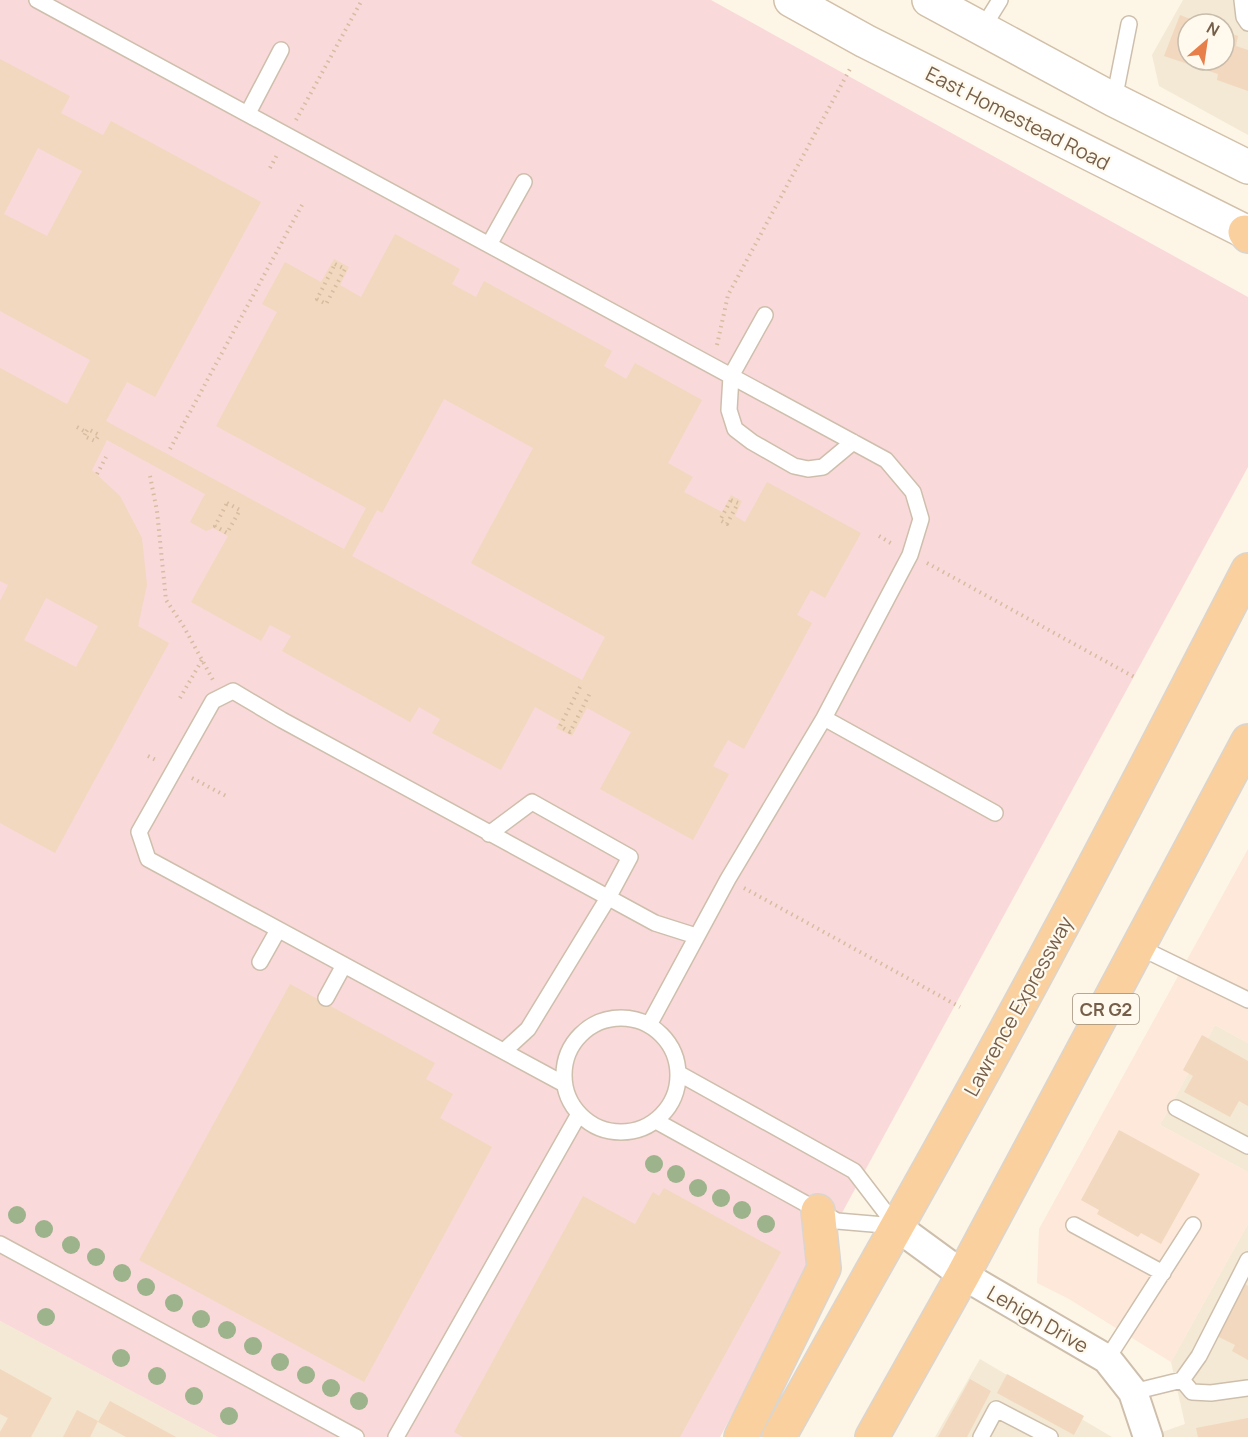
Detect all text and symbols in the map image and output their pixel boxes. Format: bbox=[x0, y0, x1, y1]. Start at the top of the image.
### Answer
north arrow bbox=[1176, 12, 1236, 72]
text: N bbox=[1203, 16, 1224, 41]
street label: East Homestead Road bbox=[921, 60, 1115, 176]
street label: Lawrence Expressway bbox=[957, 911, 1079, 1101]
road number: CR G2 bbox=[1073, 994, 1139, 1024]
street label: Lehigh Drive bbox=[982, 1279, 1094, 1359]

